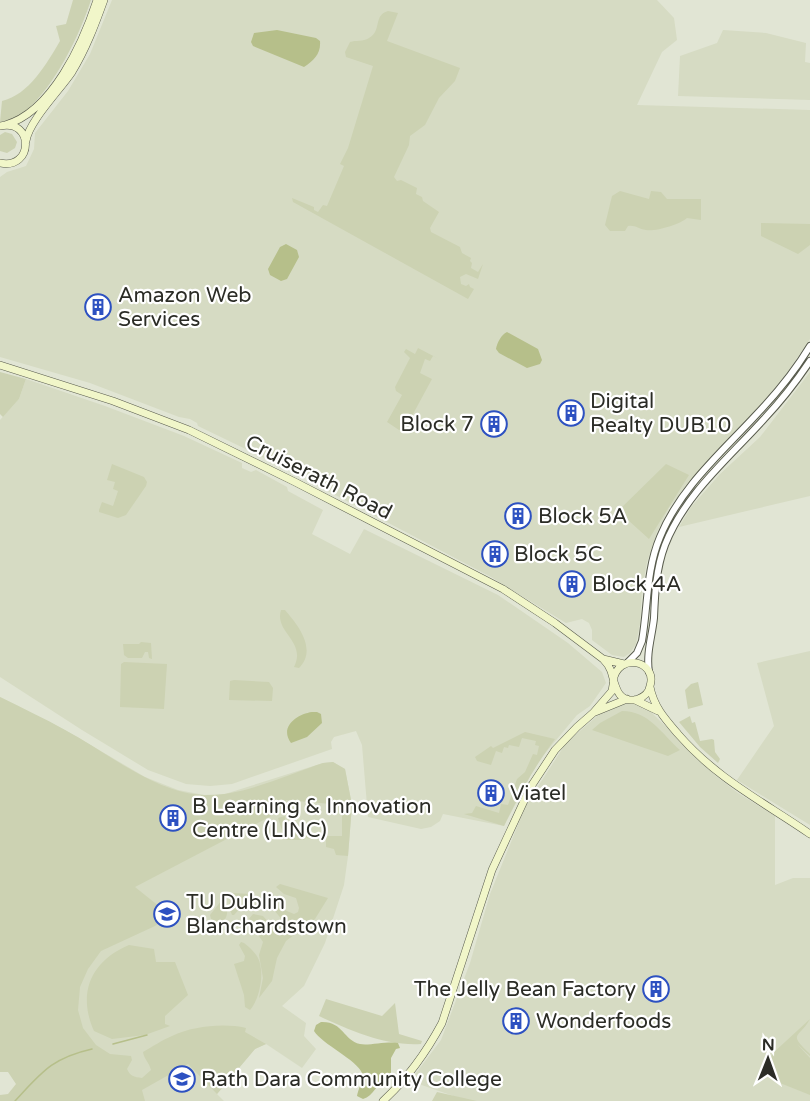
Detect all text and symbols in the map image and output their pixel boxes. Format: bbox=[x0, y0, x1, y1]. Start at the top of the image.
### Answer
place label: Amazon Web Services bbox=[118, 283, 252, 332]
building icon: Amazon Web Services bbox=[83, 292, 113, 322]
place label: Digital Realty DUB10 bbox=[590, 389, 731, 438]
building icon: Digital Realty DUB10 bbox=[556, 398, 586, 428]
building icon: Block 7 bbox=[479, 409, 509, 439]
place label: Block 7 bbox=[400, 412, 474, 437]
street label: Cruiserath Road bbox=[241, 430, 396, 525]
building icon: Block 5A bbox=[503, 501, 533, 531]
place label: Block 5A bbox=[538, 504, 627, 529]
building icon: Block 5C bbox=[480, 539, 510, 569]
place label: Block 5C bbox=[514, 542, 602, 567]
building icon: Block 4A bbox=[557, 569, 587, 599]
place label: Block 4A bbox=[592, 572, 681, 597]
building icon: Viatel bbox=[476, 778, 506, 808]
place label: Viatel bbox=[510, 781, 566, 806]
place label: B Learning & Innovation Centre (LINC) bbox=[192, 794, 432, 843]
building icon: B Learning & Innovation Centre (LINC) bbox=[158, 803, 188, 833]
place label: TU Dublin Blanchardstown bbox=[186, 890, 347, 939]
school or university icon: TU Dublin Blanchardstown bbox=[152, 899, 182, 929]
building icon: The Jelly Bean Factory bbox=[641, 974, 671, 1004]
place label: The Jelly Bean Factory bbox=[414, 977, 636, 1002]
building icon: Wonderfoods bbox=[501, 1006, 531, 1036]
place label: Wonderfoods bbox=[536, 1009, 671, 1034]
north arrow bbox=[738, 1029, 798, 1089]
text: N bbox=[762, 1035, 775, 1055]
school or university icon: Rath Dara Community College bbox=[167, 1064, 197, 1094]
place label: Rath Dara Community College bbox=[201, 1067, 502, 1092]

